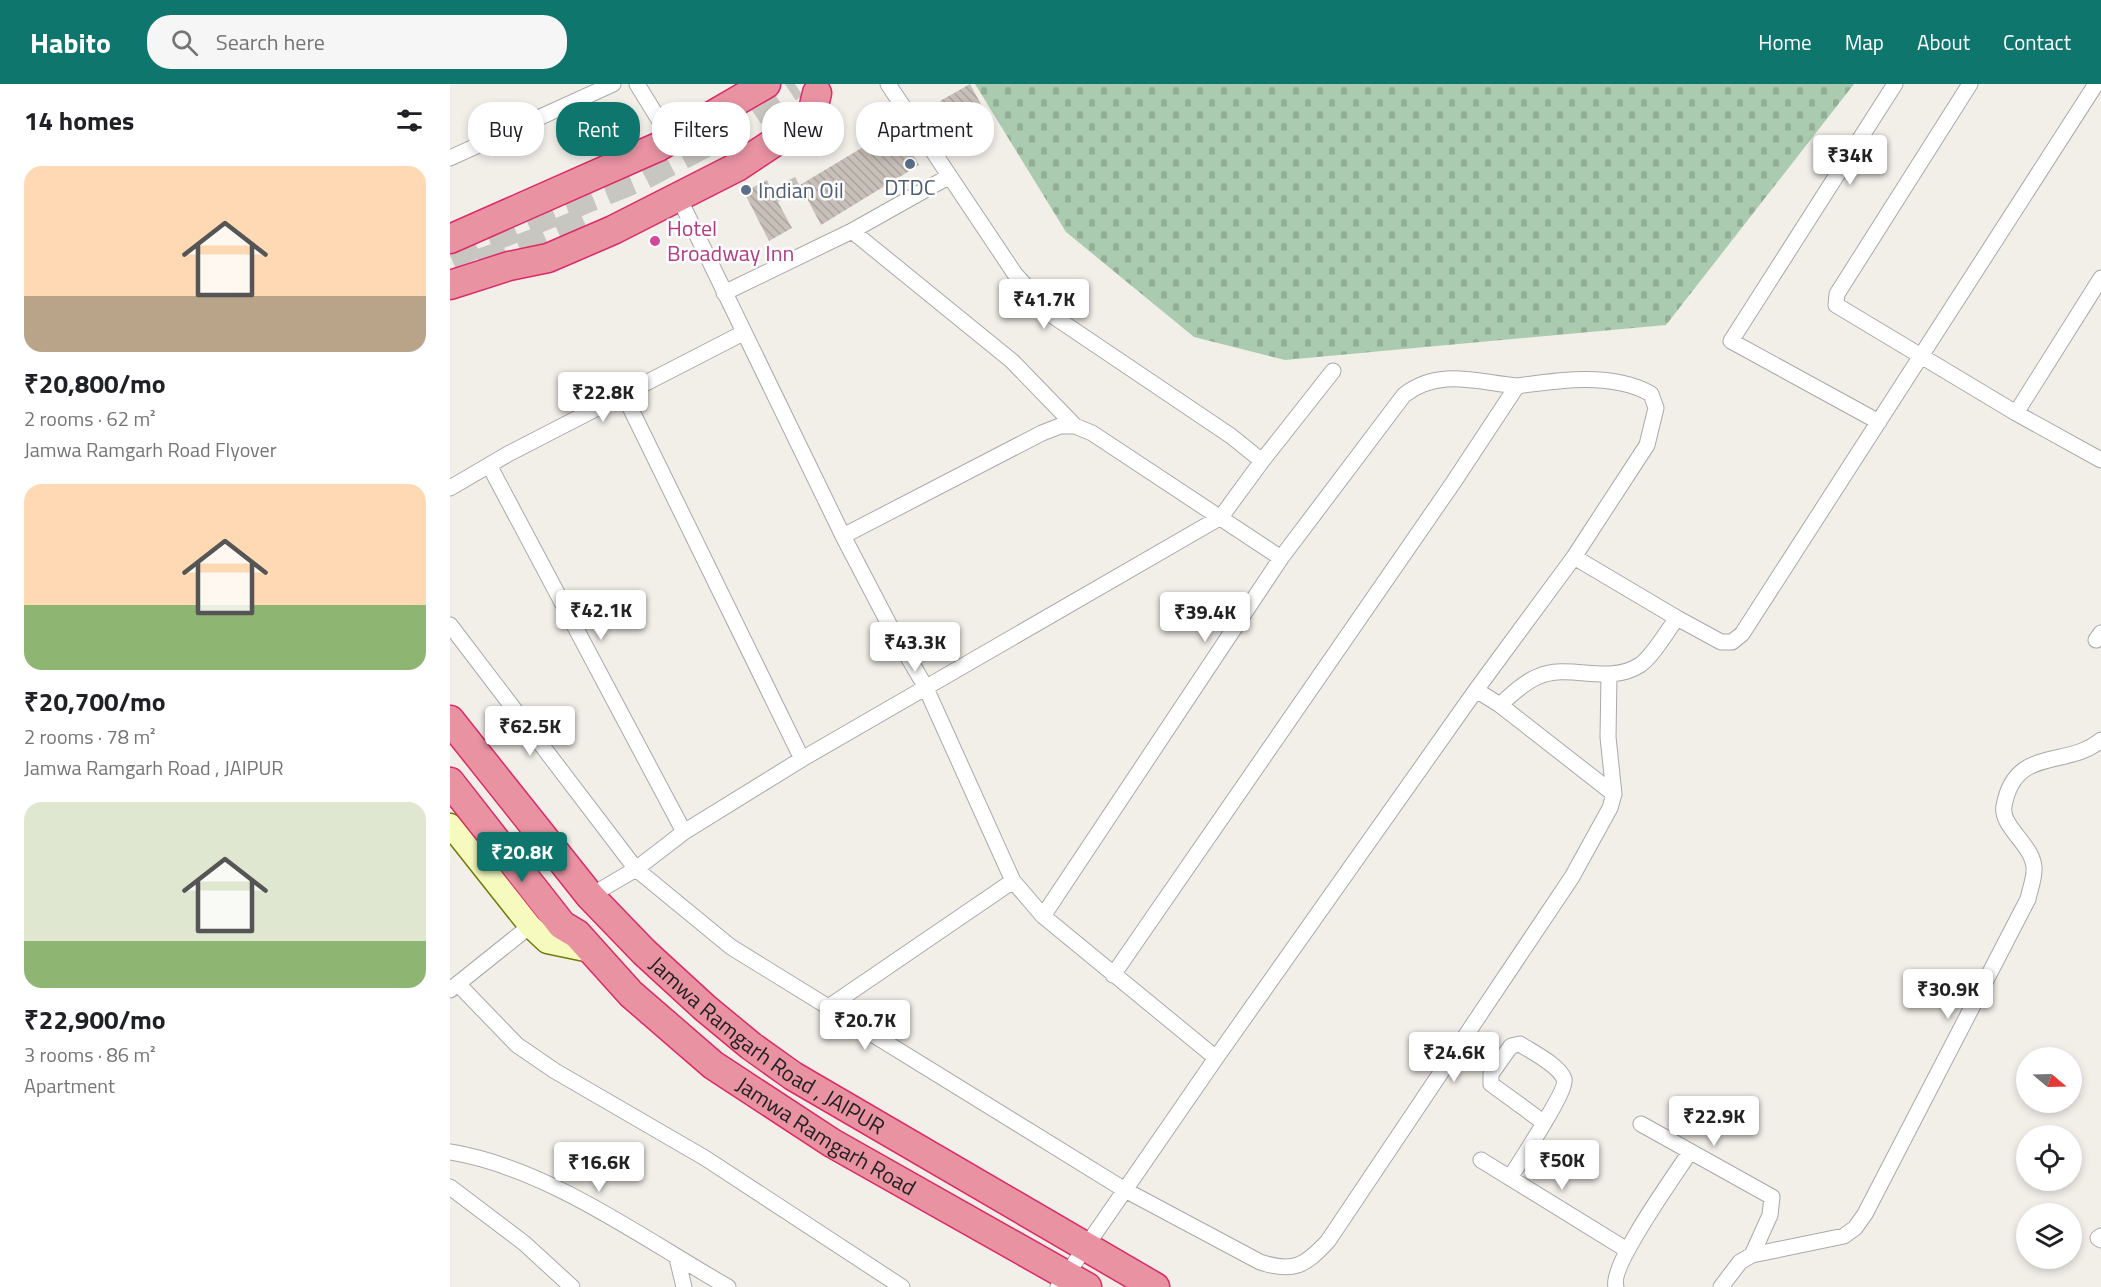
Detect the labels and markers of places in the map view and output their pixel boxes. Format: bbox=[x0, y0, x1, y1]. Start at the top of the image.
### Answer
pin: ₹34K bbox=[1814, 135, 1886, 186]
marker: DTDC bbox=[903, 157, 917, 171]
place label: DTDC bbox=[884, 170, 936, 204]
place label: Indian Oil bbox=[758, 173, 844, 207]
marker: Indian Oil bbox=[739, 183, 753, 197]
place label: Hotel Broadway Inn bbox=[667, 211, 794, 270]
marker: Hotel Broadway Inn bbox=[648, 234, 662, 248]
pin: ₹41.7K bbox=[995, 279, 1093, 330]
pin: ₹22.8K bbox=[554, 372, 652, 423]
pin: ₹42.1K bbox=[552, 590, 650, 641]
pin: ₹39.4K bbox=[1156, 592, 1254, 643]
pin: ₹43.3K bbox=[866, 622, 964, 673]
pin: ₹62.5K bbox=[481, 706, 579, 757]
pin: ₹20.8K bbox=[473, 832, 571, 883]
pin: ₹30.9K bbox=[1899, 969, 1997, 1020]
pin: ₹20.7K bbox=[816, 1000, 914, 1051]
pin: ₹24.6K bbox=[1405, 1032, 1503, 1083]
pin: ₹22.9K bbox=[1665, 1096, 1763, 1147]
pin: ₹50K bbox=[1526, 1140, 1598, 1191]
pin: ₹16.6K bbox=[550, 1142, 648, 1193]

